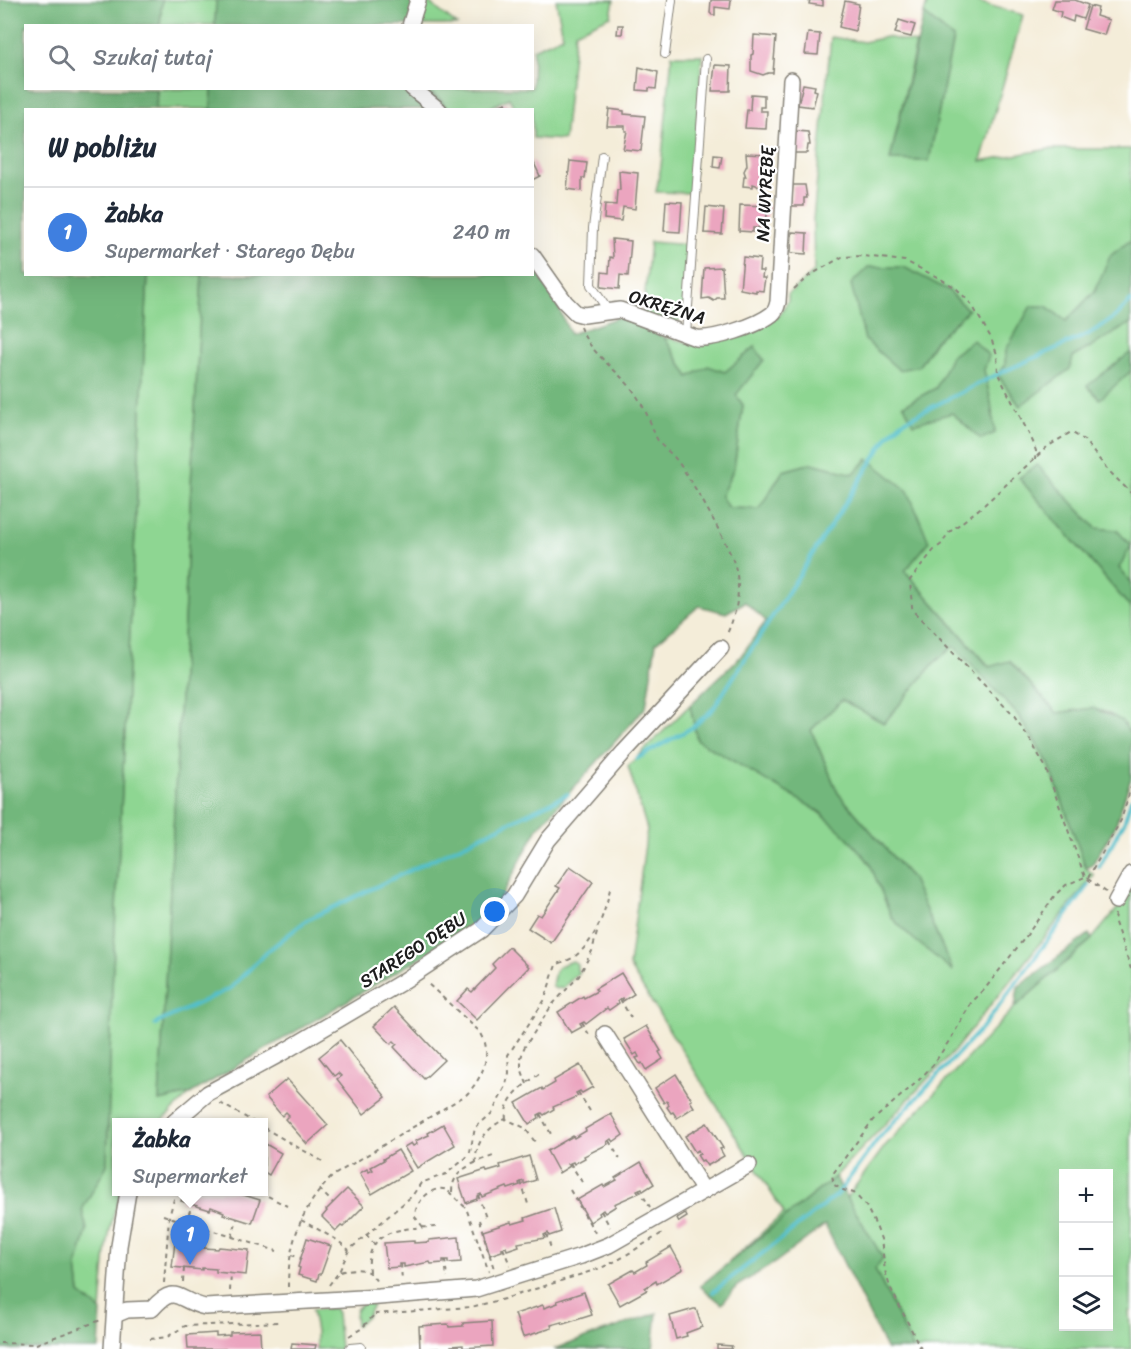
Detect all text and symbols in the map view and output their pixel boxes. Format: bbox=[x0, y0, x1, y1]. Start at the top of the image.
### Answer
search box bbox=[24, 24, 534, 90]
text: Szukaj tutaj bbox=[93, 38, 212, 77]
icon: search bbox=[45, 41, 78, 74]
text: W pobliżu bbox=[48, 124, 157, 170]
street label: NA WYRĘBĘ bbox=[747, 144, 784, 243]
text: Żabka bbox=[105, 195, 163, 234]
text: 1 bbox=[63, 215, 72, 250]
text: 240 m bbox=[453, 215, 510, 250]
text: Supermarket · Starego Dębu bbox=[105, 234, 355, 269]
street label: OKRĘŻNA bbox=[625, 280, 709, 334]
your location bbox=[480, 897, 509, 926]
street label: STAREGO DĘBU bbox=[353, 902, 474, 997]
popup bbox=[112, 1118, 268, 1196]
text: Żabka bbox=[133, 1120, 190, 1159]
text: Supermarket bbox=[133, 1159, 247, 1194]
map controls bbox=[1059, 1169, 1113, 1331]
button: + bbox=[1059, 1169, 1113, 1223]
pin: 1 bbox=[170, 1216, 210, 1265]
button: − bbox=[1059, 1223, 1113, 1277]
button: layers bbox=[1059, 1277, 1113, 1331]

